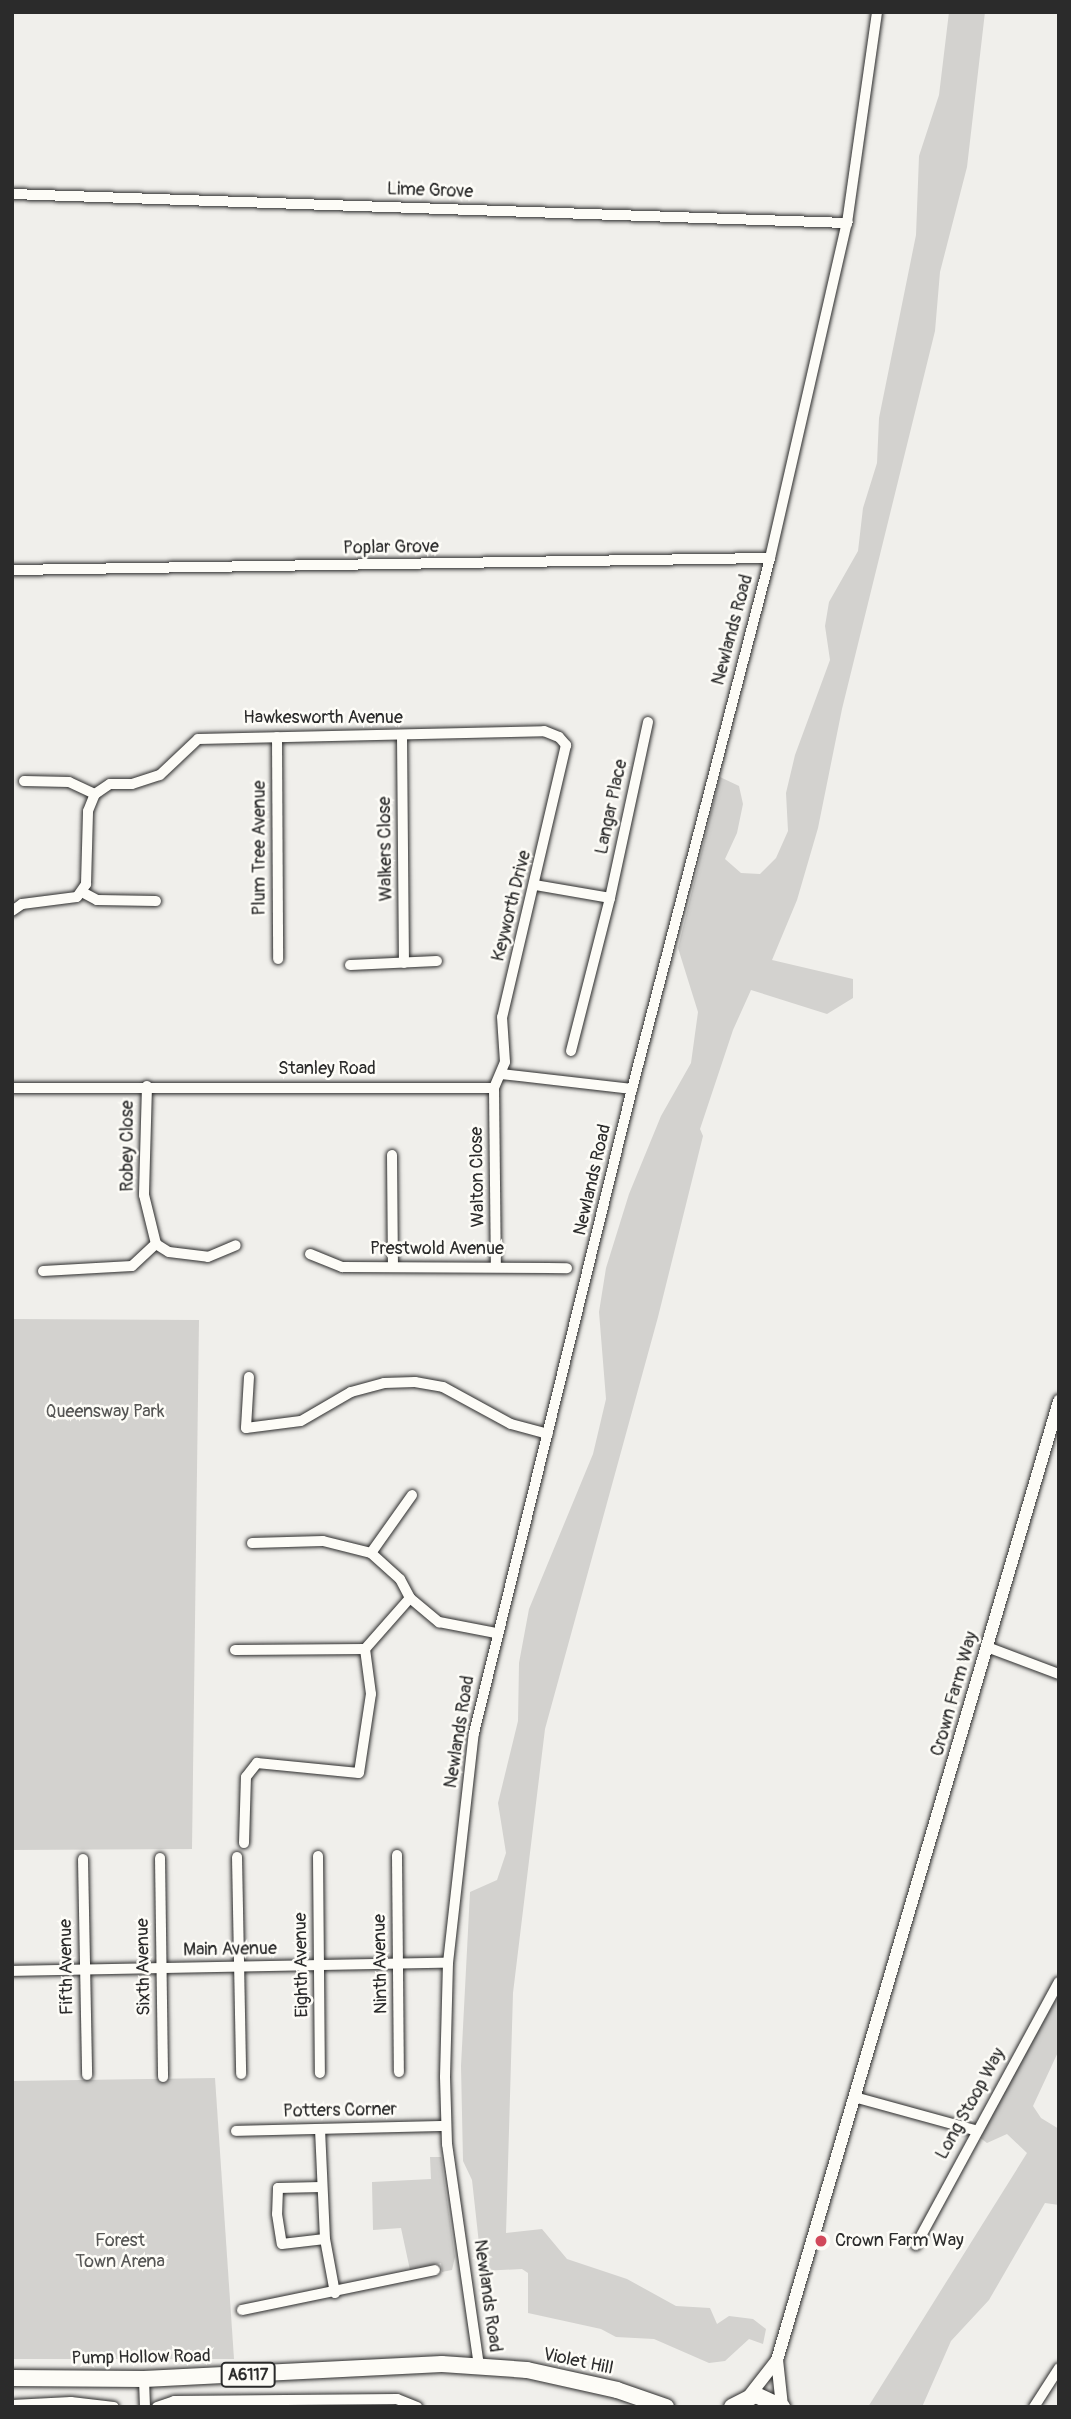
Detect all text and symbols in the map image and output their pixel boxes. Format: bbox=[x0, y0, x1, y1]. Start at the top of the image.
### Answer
street label: Lime Grove bbox=[386, 179, 474, 203]
street label: Poplar Grove bbox=[343, 536, 439, 560]
street label: Newlands Road bbox=[708, 572, 758, 688]
street label: Hawkesworth Avenue bbox=[243, 707, 403, 729]
street label: Langar Place bbox=[591, 758, 633, 856]
street label: Plum Tree Avenue bbox=[249, 780, 271, 916]
street label: Walkers Close bbox=[374, 796, 398, 902]
street label: Keyworth Drive bbox=[488, 848, 536, 964]
street label: Stanley Road bbox=[278, 1058, 376, 1080]
street label: Robey Close bbox=[117, 1100, 139, 1192]
street label: Newlands Road bbox=[570, 1122, 616, 1238]
street label: Walton Close bbox=[466, 1126, 490, 1228]
street label: Prestwold Avenue bbox=[370, 1238, 504, 1260]
park label: Queensway Park bbox=[46, 1401, 164, 1423]
street label: Crown Farm Way bbox=[927, 1629, 983, 1759]
street label: Newlands Road bbox=[440, 1674, 480, 1790]
street label: Eighth Avenue bbox=[290, 1912, 314, 2018]
street label: Ninth Avenue bbox=[369, 1914, 393, 2014]
street label: Sixth Avenue bbox=[132, 1918, 156, 2016]
street label: Fifth Avenue bbox=[55, 1919, 79, 2015]
street label: Main Avenue bbox=[183, 1938, 277, 1962]
street label: Long Stoop Way bbox=[932, 2045, 1010, 2163]
street label: Potters Corner bbox=[283, 2099, 397, 2123]
place label: Crown Farm Way bbox=[835, 2230, 964, 2252]
park label: Forest Town Arena bbox=[75, 2231, 165, 2274]
marker: Crown Farm Way bbox=[813, 2233, 829, 2249]
street label: Newlands Road bbox=[468, 2238, 506, 2354]
street label: Violet Hill bbox=[541, 2344, 615, 2380]
street label: Pump Hollow Road bbox=[71, 2346, 211, 2370]
road number: A6117 bbox=[220, 2362, 276, 2388]

